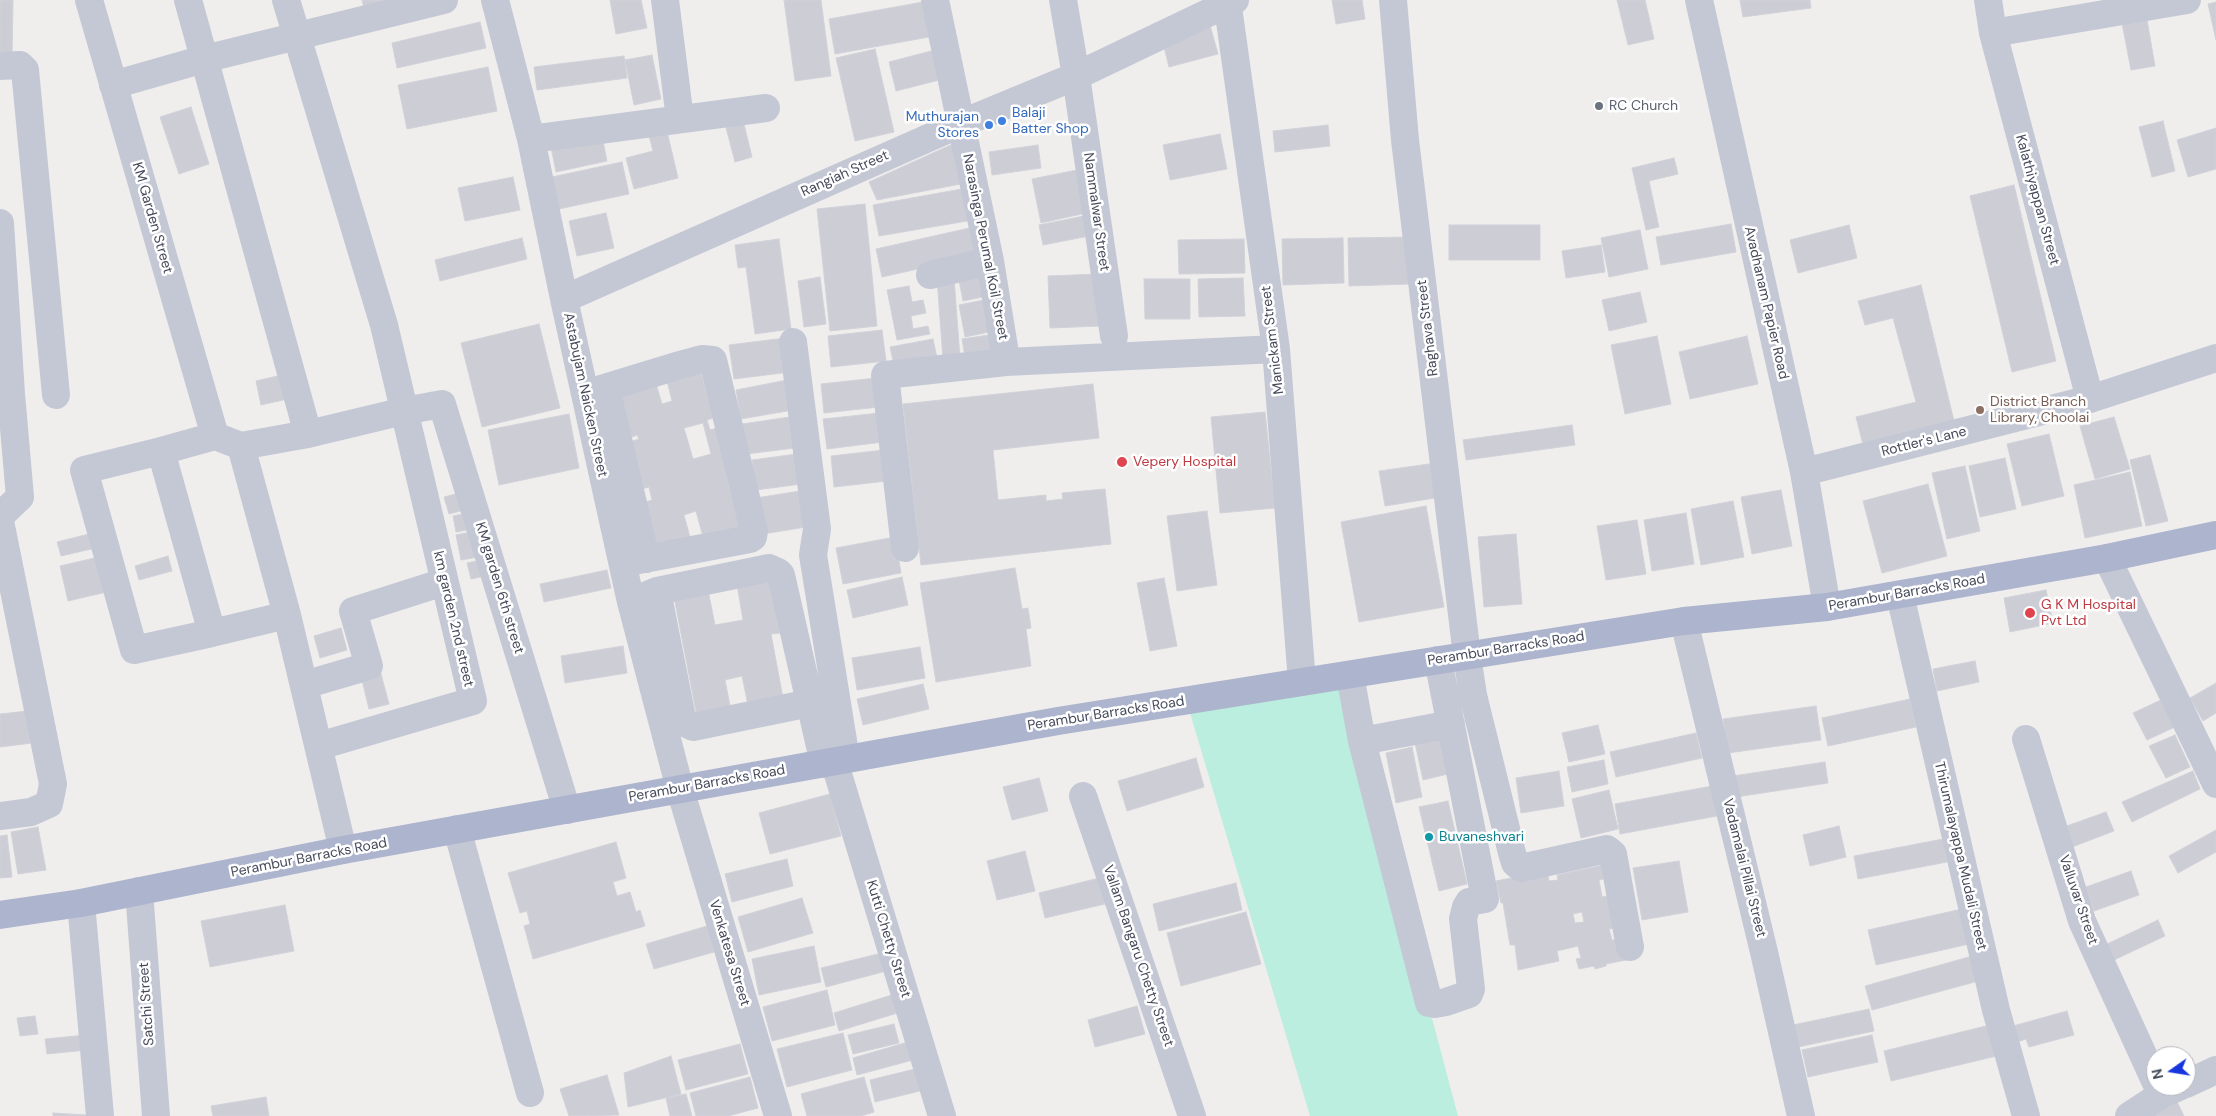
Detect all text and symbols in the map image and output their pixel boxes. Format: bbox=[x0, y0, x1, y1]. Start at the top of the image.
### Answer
place label: RC Church bbox=[1609, 98, 1678, 114]
marker: RC Church bbox=[1593, 100, 1605, 112]
place label: Balaji Batter Shop bbox=[1012, 105, 1089, 138]
place label: Muthurajan Stores bbox=[906, 109, 979, 142]
marker: Balaji Batter Shop bbox=[996, 115, 1008, 127]
marker: Muthurajan Stores bbox=[983, 119, 995, 131]
street label: Kalathiyappan Street bbox=[2011, 133, 2063, 267]
street label: Rangiah Street bbox=[799, 147, 891, 201]
street label: Narasinga Perumal Koil Street bbox=[959, 152, 1011, 342]
street label: Nammalwar Street bbox=[1079, 152, 1113, 272]
street label: KM Garden Street bbox=[128, 160, 176, 276]
street label: Avadhanam Papier Road bbox=[1740, 225, 1792, 381]
street label: Raghava Street bbox=[1414, 279, 1442, 377]
street label: Manickam Street bbox=[1258, 285, 1288, 395]
street label: Astabujam Naicken Street bbox=[559, 311, 611, 479]
place label: District Branch Library, Choolai bbox=[1990, 394, 2089, 427]
marker: District Branch Library, Choolai bbox=[1974, 404, 1986, 416]
street label: Rottler's Lane bbox=[1880, 423, 1968, 461]
place label: Vepery Hospital bbox=[1133, 454, 1236, 470]
marker: Vepery Hospital bbox=[1115, 455, 1129, 469]
street label: KM garden 6th street bbox=[471, 520, 527, 656]
street label: km garden 2nd street bbox=[429, 549, 477, 689]
street label: Perambur Barracks Road bbox=[1827, 571, 1987, 615]
place label: G K M Hospital Pvt Ltd bbox=[2041, 597, 2136, 630]
marker: G K M Hospital Pvt Ltd bbox=[2023, 606, 2037, 620]
street label: Perambur Barracks Road bbox=[1426, 628, 1586, 670]
street label: Perambur Barracks Road bbox=[1026, 693, 1186, 735]
street label: Thirumalayappa Mudali Street bbox=[1930, 760, 1990, 952]
street label: Perambur Barracks Road bbox=[627, 762, 787, 806]
street label: Vadamalai Pillai Street bbox=[1719, 797, 1769, 939]
place label: Buvaneshvari bbox=[1439, 829, 1524, 845]
marker: Buvaneshvari bbox=[1423, 831, 1435, 843]
street label: Perambur Barracks Road bbox=[230, 835, 388, 881]
street label: Valluvar Street bbox=[2055, 853, 2101, 947]
street label: Vallam Bangaru Chetty Street bbox=[1099, 863, 1177, 1049]
street label: Kutti Chetty Street bbox=[862, 878, 914, 1000]
street label: Venkatesa Street bbox=[705, 898, 753, 1008]
street label: Satchi Street bbox=[136, 962, 158, 1046]
north arrow bbox=[2146, 1046, 2196, 1096]
text: N bbox=[2147, 1067, 2167, 1081]

